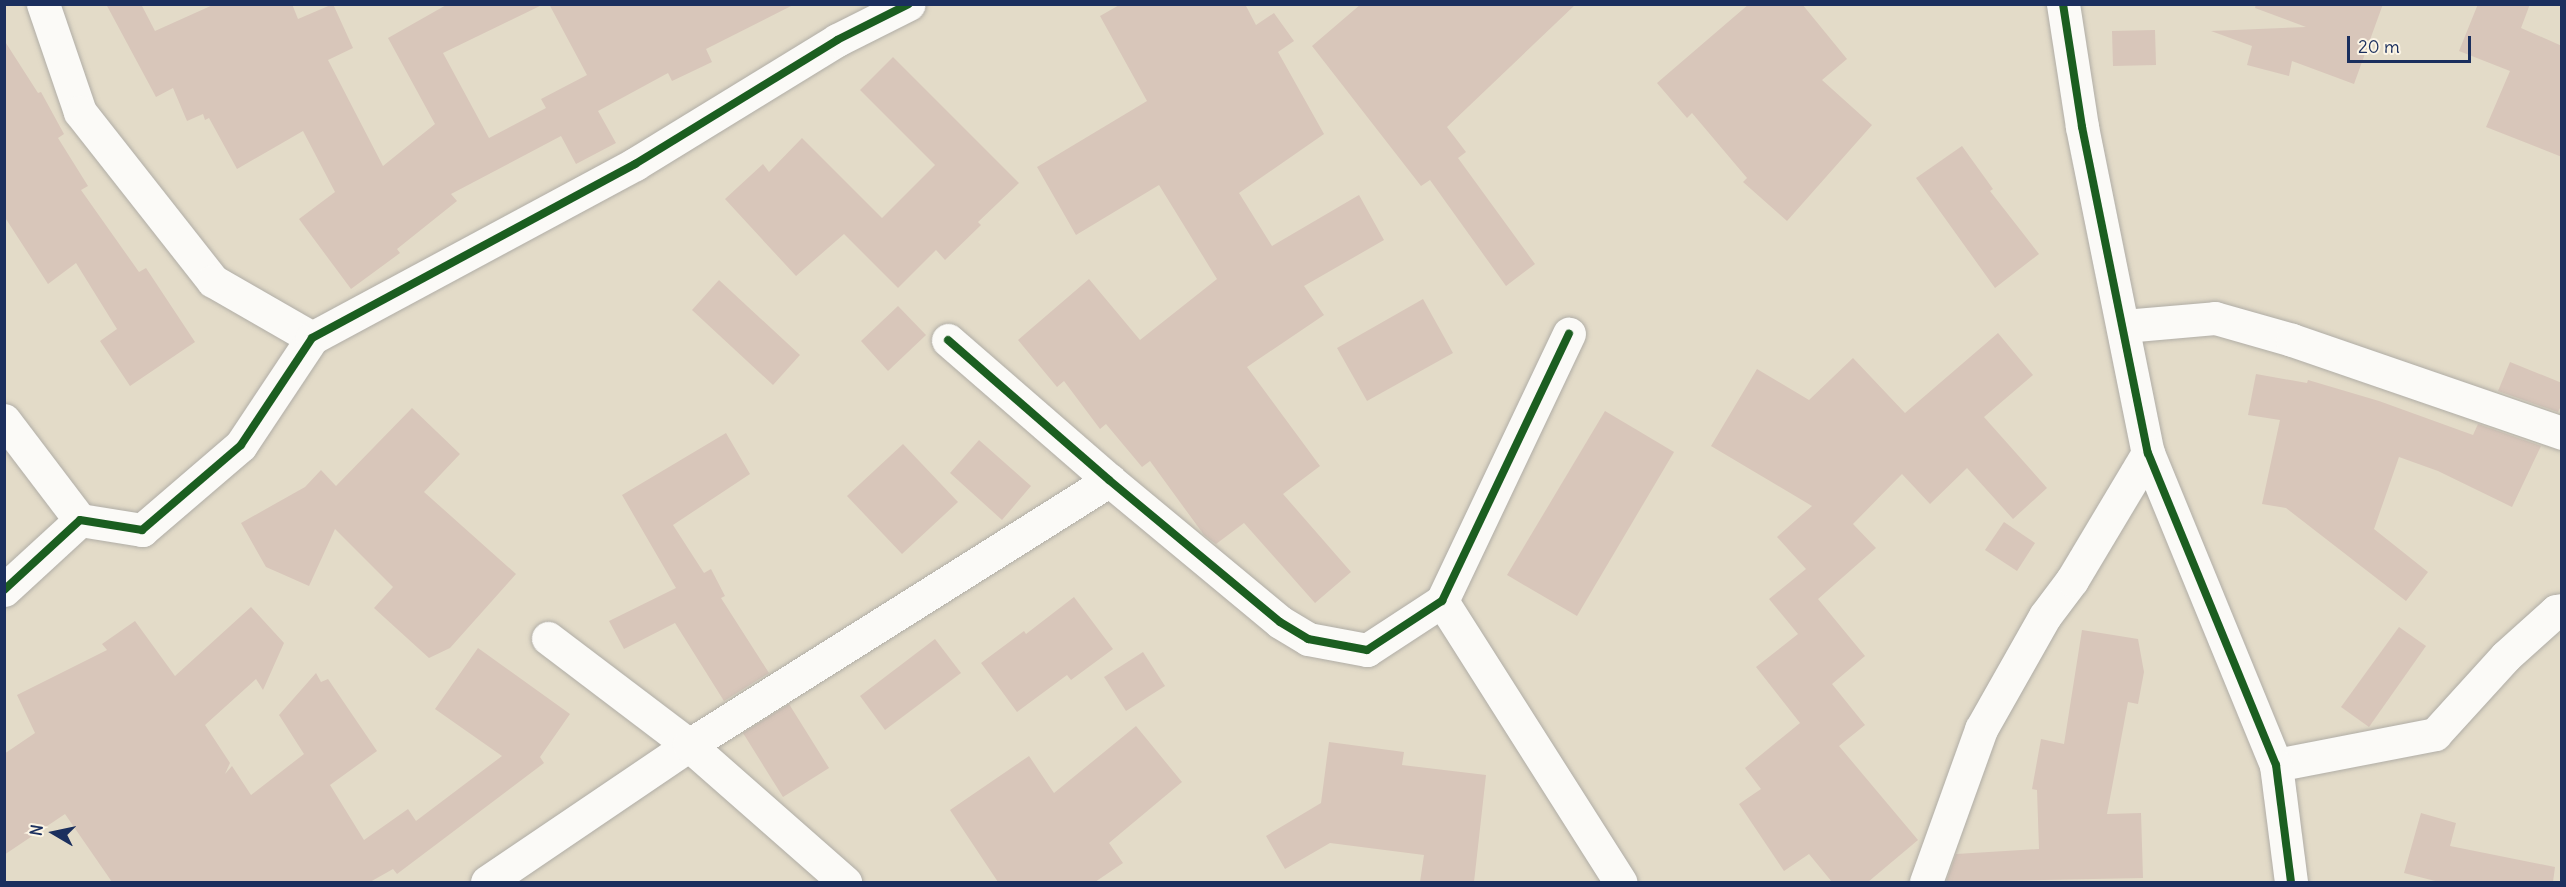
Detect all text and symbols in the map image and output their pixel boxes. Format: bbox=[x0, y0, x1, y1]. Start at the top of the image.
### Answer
scale bar bbox=[2350, 24, 2474, 62]
text: 20 m bbox=[2358, 35, 2400, 58]
north arrow bbox=[24, 803, 84, 863]
text: N bbox=[25, 823, 47, 837]

